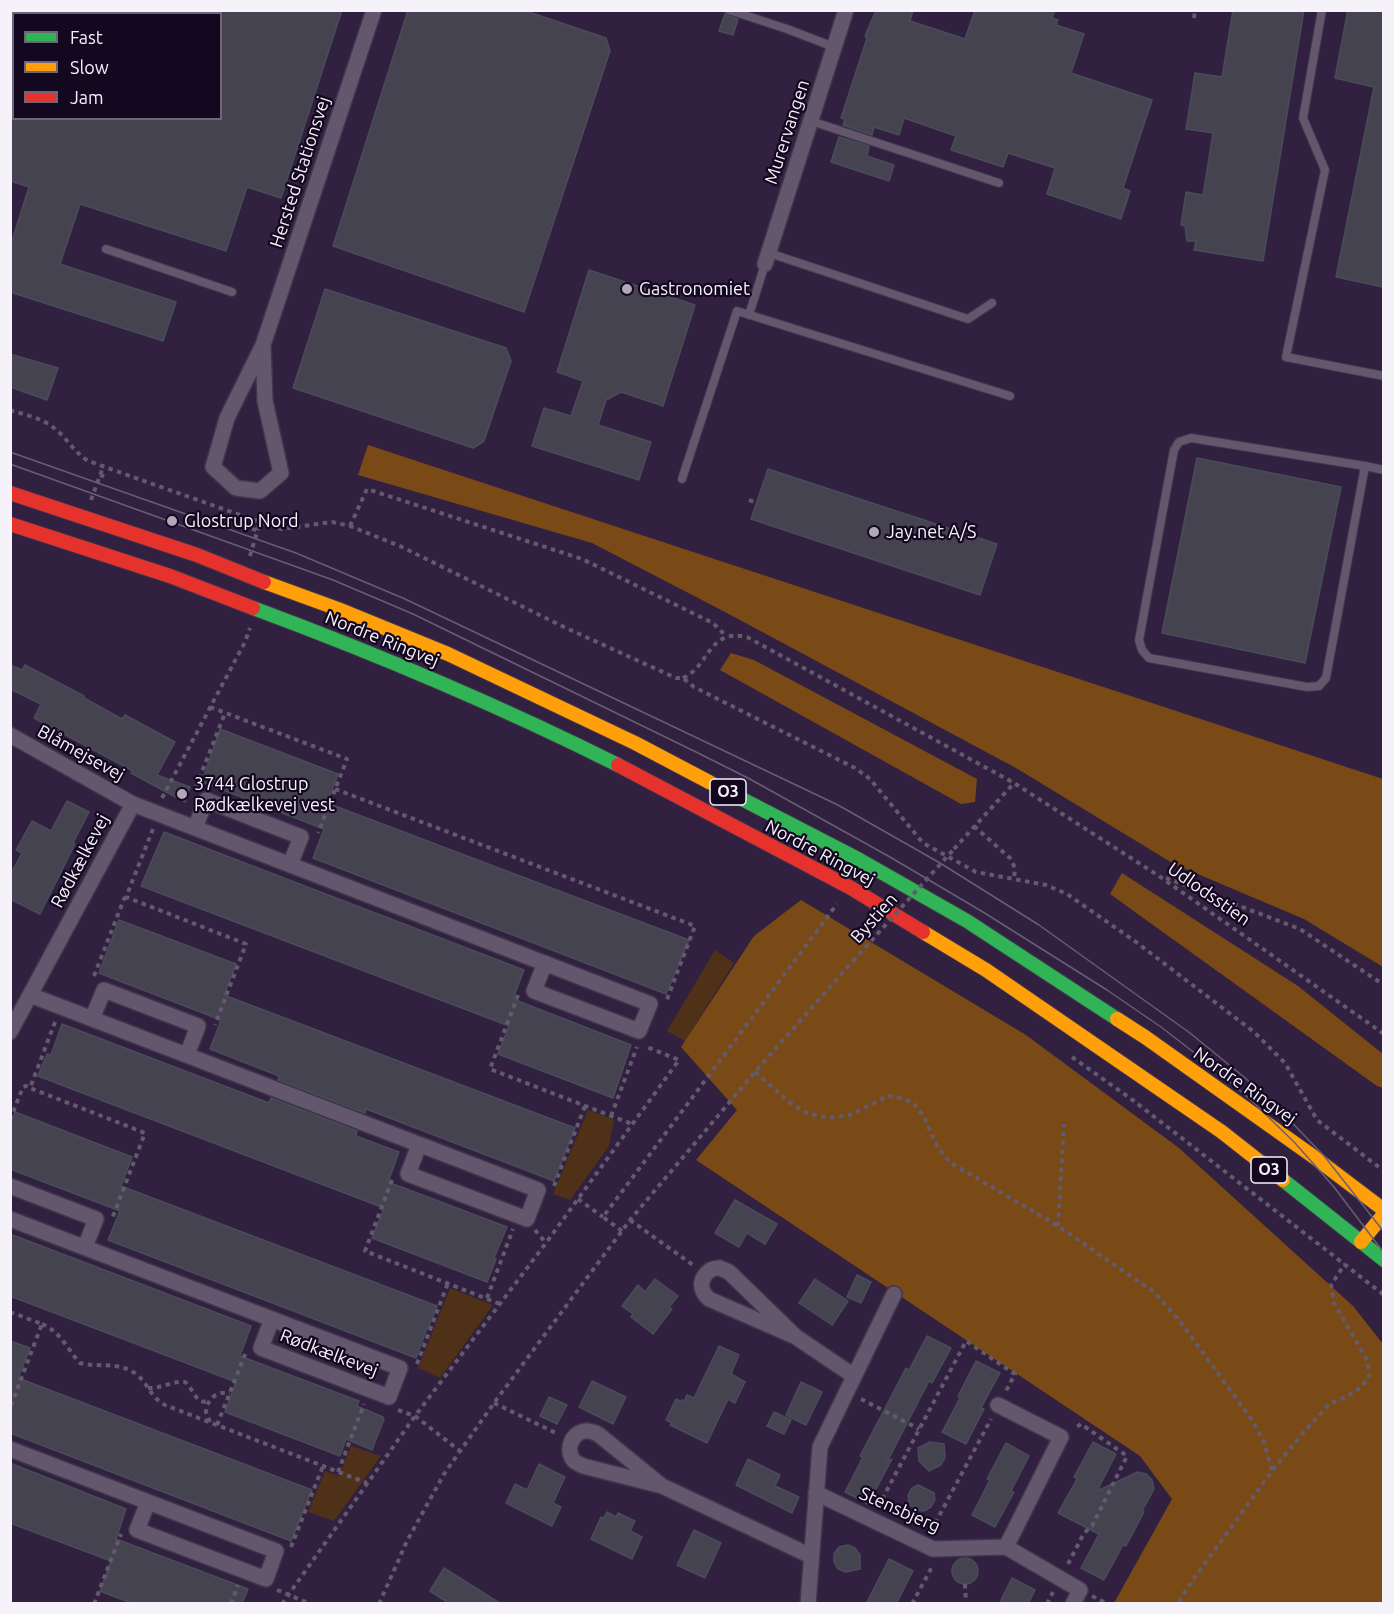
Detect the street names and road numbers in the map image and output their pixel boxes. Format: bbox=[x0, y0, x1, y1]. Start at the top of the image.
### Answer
street label: Murervangen bbox=[760, 77, 814, 187]
street label: Hersted Stationsvej bbox=[265, 94, 335, 250]
street label: Nordre Ringvej bbox=[322, 606, 442, 672]
street label: Blåmejsevej bbox=[34, 720, 128, 786]
road number: O3 bbox=[710, 779, 746, 805]
street label: Rødkælkevej bbox=[46, 810, 114, 912]
street label: Nordre Ringvej bbox=[762, 815, 878, 891]
street label: Udlodsstien bbox=[1164, 858, 1254, 930]
street label: Bystien bbox=[846, 889, 902, 947]
street label: Nordre Ringvej bbox=[1189, 1042, 1301, 1130]
road number: O3 bbox=[1251, 1157, 1287, 1183]
street label: Rødkælkevej bbox=[277, 1324, 381, 1382]
street label: Stensbjerg bbox=[856, 1483, 944, 1537]

